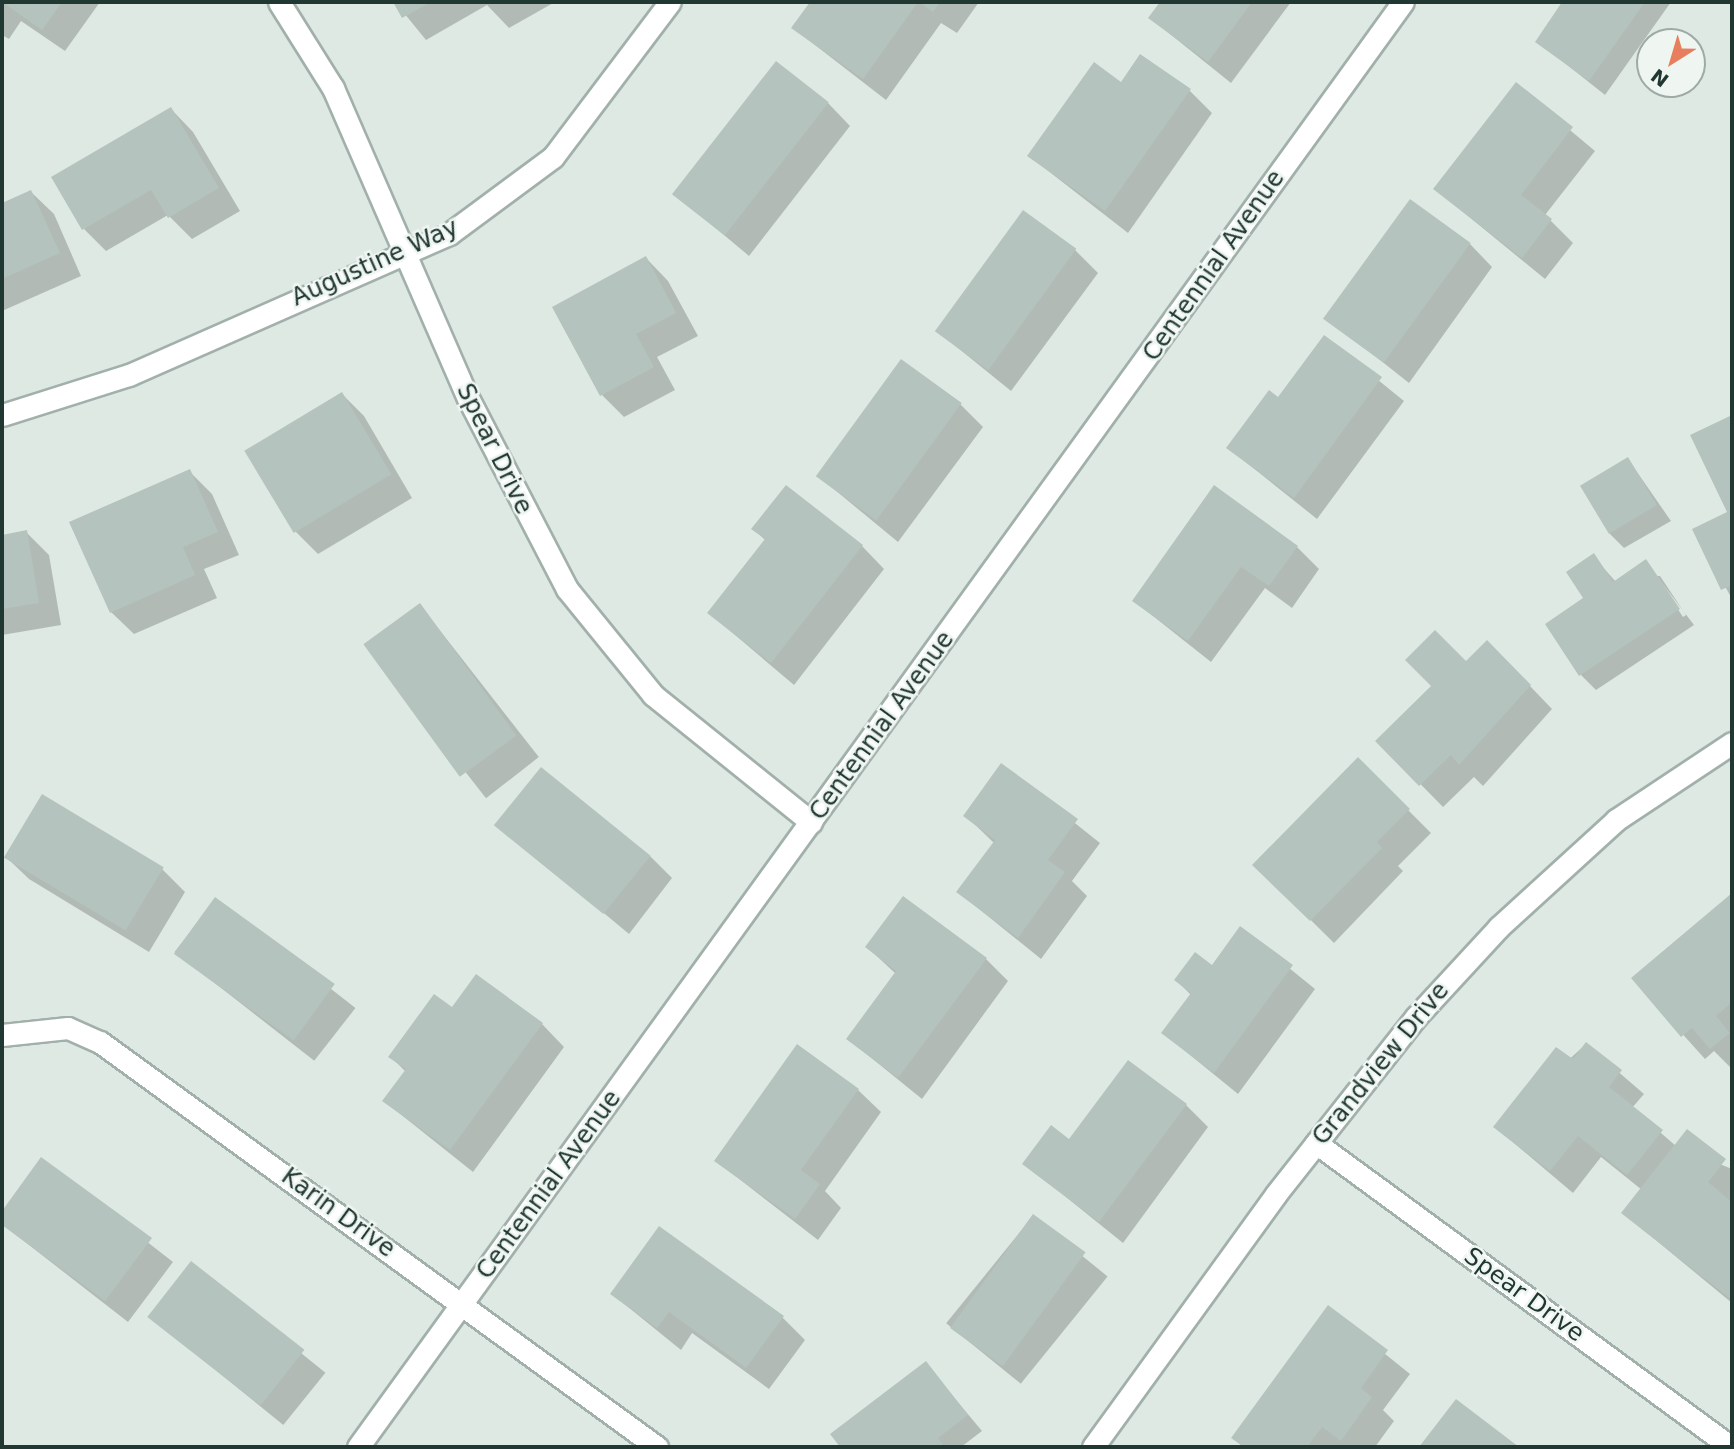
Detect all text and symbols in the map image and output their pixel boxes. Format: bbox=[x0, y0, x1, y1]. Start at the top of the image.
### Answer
north arrow bbox=[1636, 28, 1706, 98]
text: N bbox=[1647, 65, 1673, 92]
street label: Centennial Avenue bbox=[1137, 165, 1291, 367]
street label: Augustine Way bbox=[287, 213, 463, 313]
street label: Spear Drive bbox=[450, 379, 538, 519]
street label: Centennial Avenue bbox=[804, 626, 960, 826]
street label: Grandview Drive bbox=[1307, 977, 1455, 1151]
street label: Centennial Avenue bbox=[471, 1085, 627, 1285]
street label: Karin Drive bbox=[276, 1162, 400, 1264]
street label: Spear Drive bbox=[1458, 1242, 1590, 1348]

